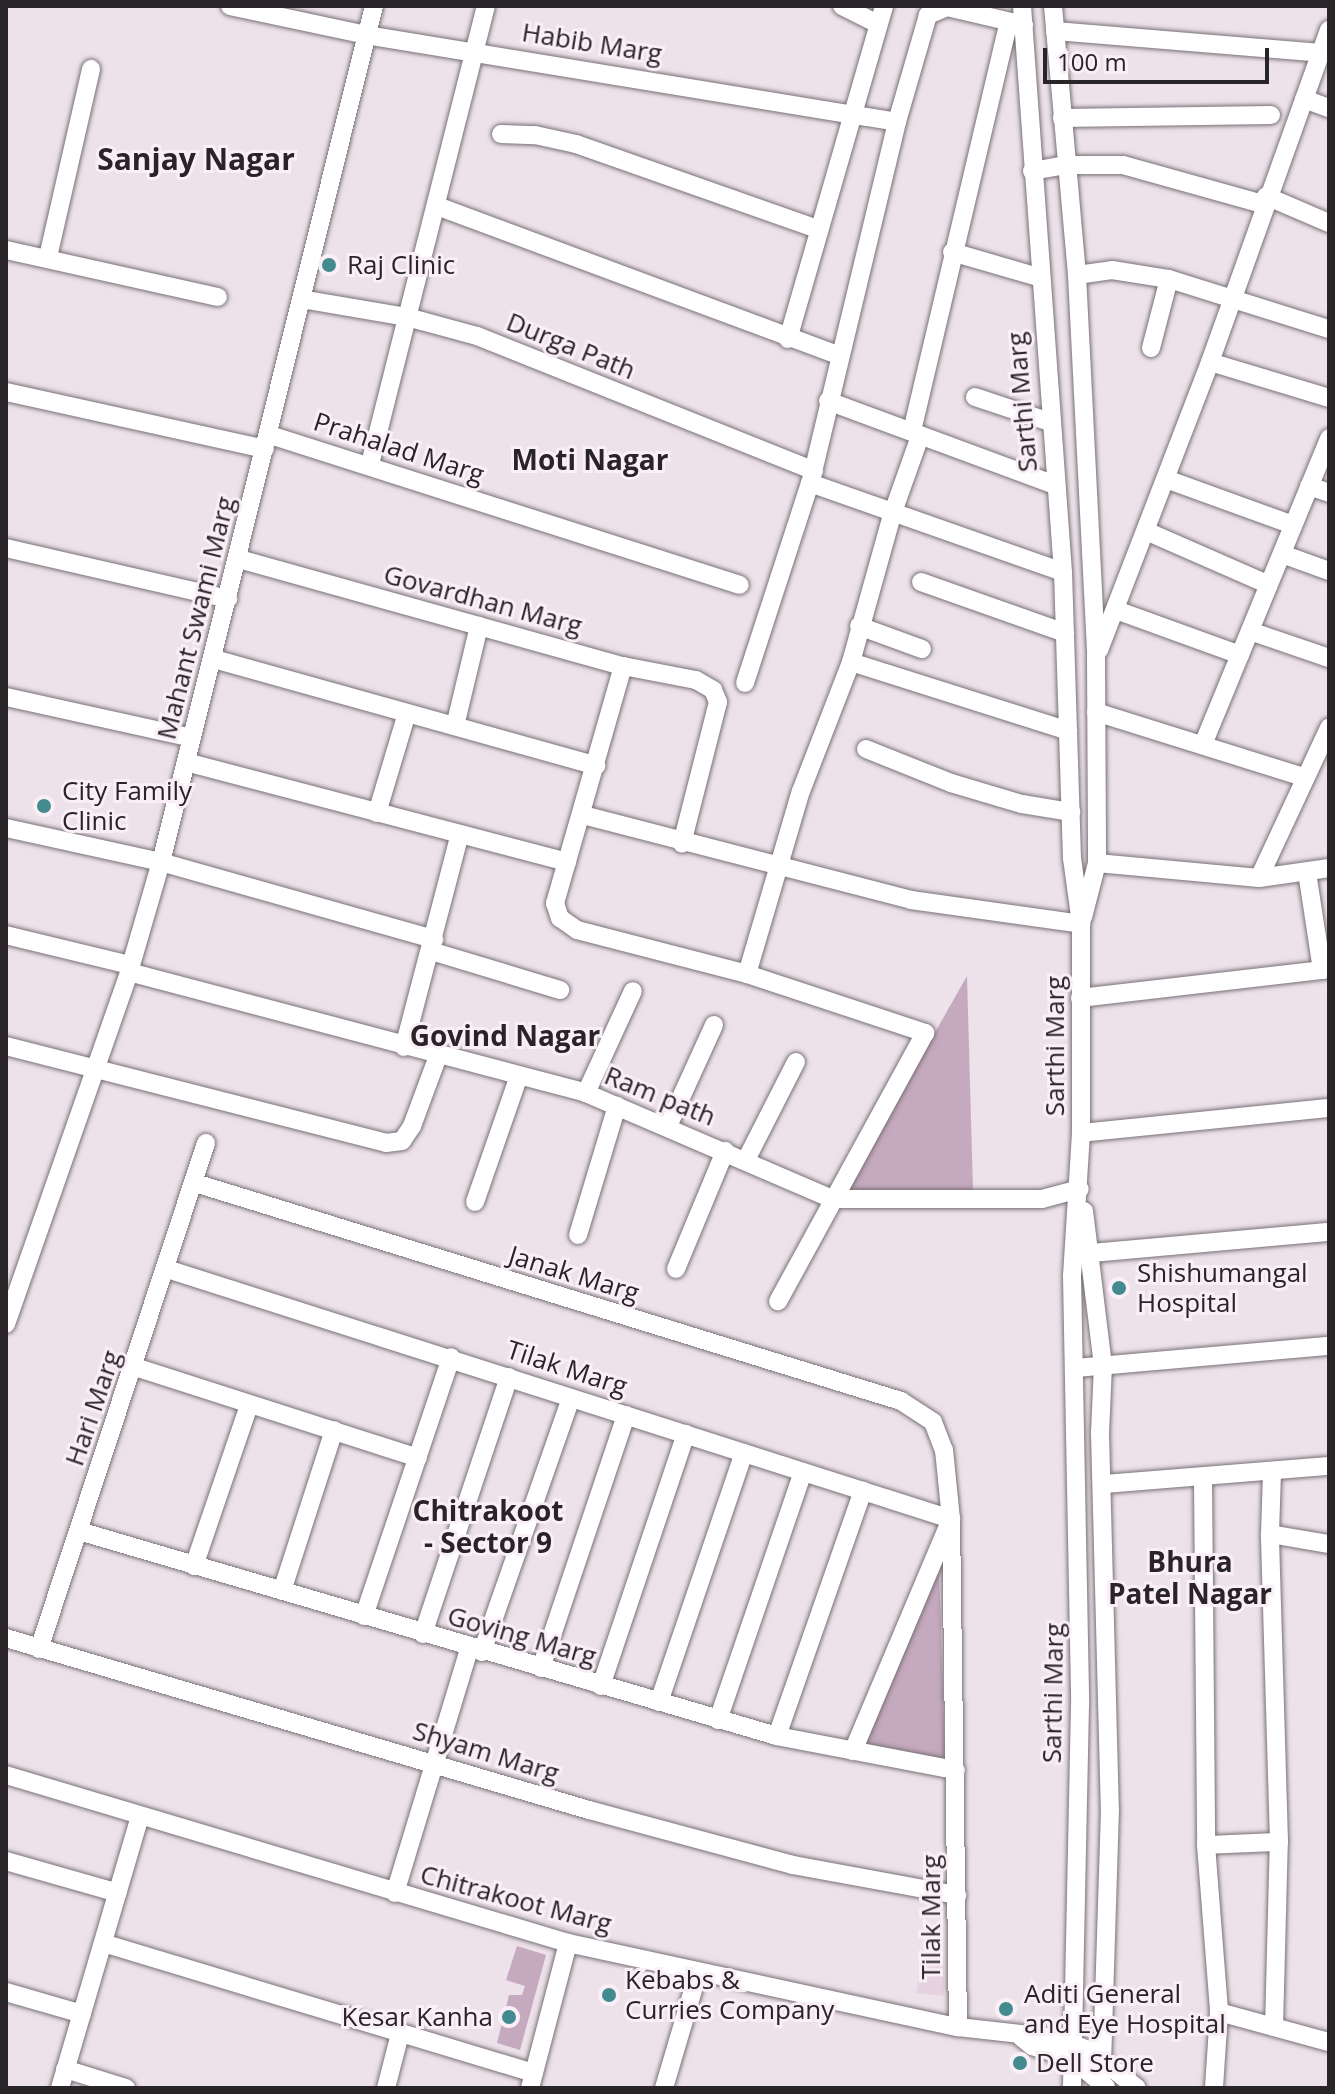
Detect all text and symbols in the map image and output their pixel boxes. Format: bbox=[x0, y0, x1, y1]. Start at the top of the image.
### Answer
street label: Habib Marg bbox=[520, 17, 664, 69]
scale bar bbox=[1047, 32, 1273, 82]
text: 100 m bbox=[1057, 45, 1127, 78]
district label: Sanjay Nagar bbox=[97, 141, 295, 177]
place label: Raj Clinic bbox=[347, 249, 455, 281]
marker: Raj Clinic bbox=[318, 254, 340, 276]
street label: Durga Path bbox=[502, 306, 640, 386]
street label: Sarthi Marg bbox=[1000, 331, 1044, 473]
street label: Prahalad Marg bbox=[310, 406, 488, 490]
district label: Moti Nagar bbox=[512, 442, 668, 476]
street label: Mahant Swami Marg bbox=[151, 493, 241, 743]
street label: Govardhan Marg bbox=[380, 559, 586, 641]
place label: City Family Clinic bbox=[62, 775, 192, 836]
marker: City Family Clinic bbox=[33, 795, 55, 817]
street label: Sarthi Marg bbox=[1039, 976, 1071, 1116]
district label: Govind Nagar bbox=[410, 1018, 600, 1052]
street label: Ram path bbox=[600, 1060, 720, 1132]
street label: Janak Marg bbox=[505, 1239, 643, 1309]
place label: Shishumangal Hospital bbox=[1137, 1257, 1308, 1318]
marker: Shishumangal Hospital bbox=[1108, 1277, 1130, 1299]
street label: Tilak Marg bbox=[503, 1334, 631, 1402]
street label: Hari Marg bbox=[59, 1346, 127, 1470]
district label: Chitrakoot - Sector 9 bbox=[413, 1493, 563, 1559]
district label: Bhura Patel Nagar bbox=[1108, 1544, 1272, 1610]
street label: Goving Marg bbox=[444, 1600, 600, 1672]
street label: Sarthi Marg bbox=[1036, 1623, 1070, 1763]
street label: Shyam Marg bbox=[409, 1715, 563, 1789]
street label: Tilak Marg bbox=[915, 1855, 947, 1979]
street label: Chitrakoot Marg bbox=[417, 1858, 615, 1940]
place label: Kebabs & Curries Company bbox=[625, 1964, 834, 2026]
place label: Aditi General and Eye Hospital bbox=[1024, 1978, 1226, 2040]
marker: Kebabs & Curries Company bbox=[600, 1986, 618, 2004]
marker: Aditi General and Eye Hospital bbox=[995, 1998, 1017, 2020]
place label: Kesar Kanha bbox=[342, 2001, 493, 2033]
marker: Kesar Kanha bbox=[500, 2008, 518, 2026]
place label: Dell Store bbox=[1036, 2047, 1154, 2079]
marker: Dell Store bbox=[1011, 2054, 1029, 2072]

